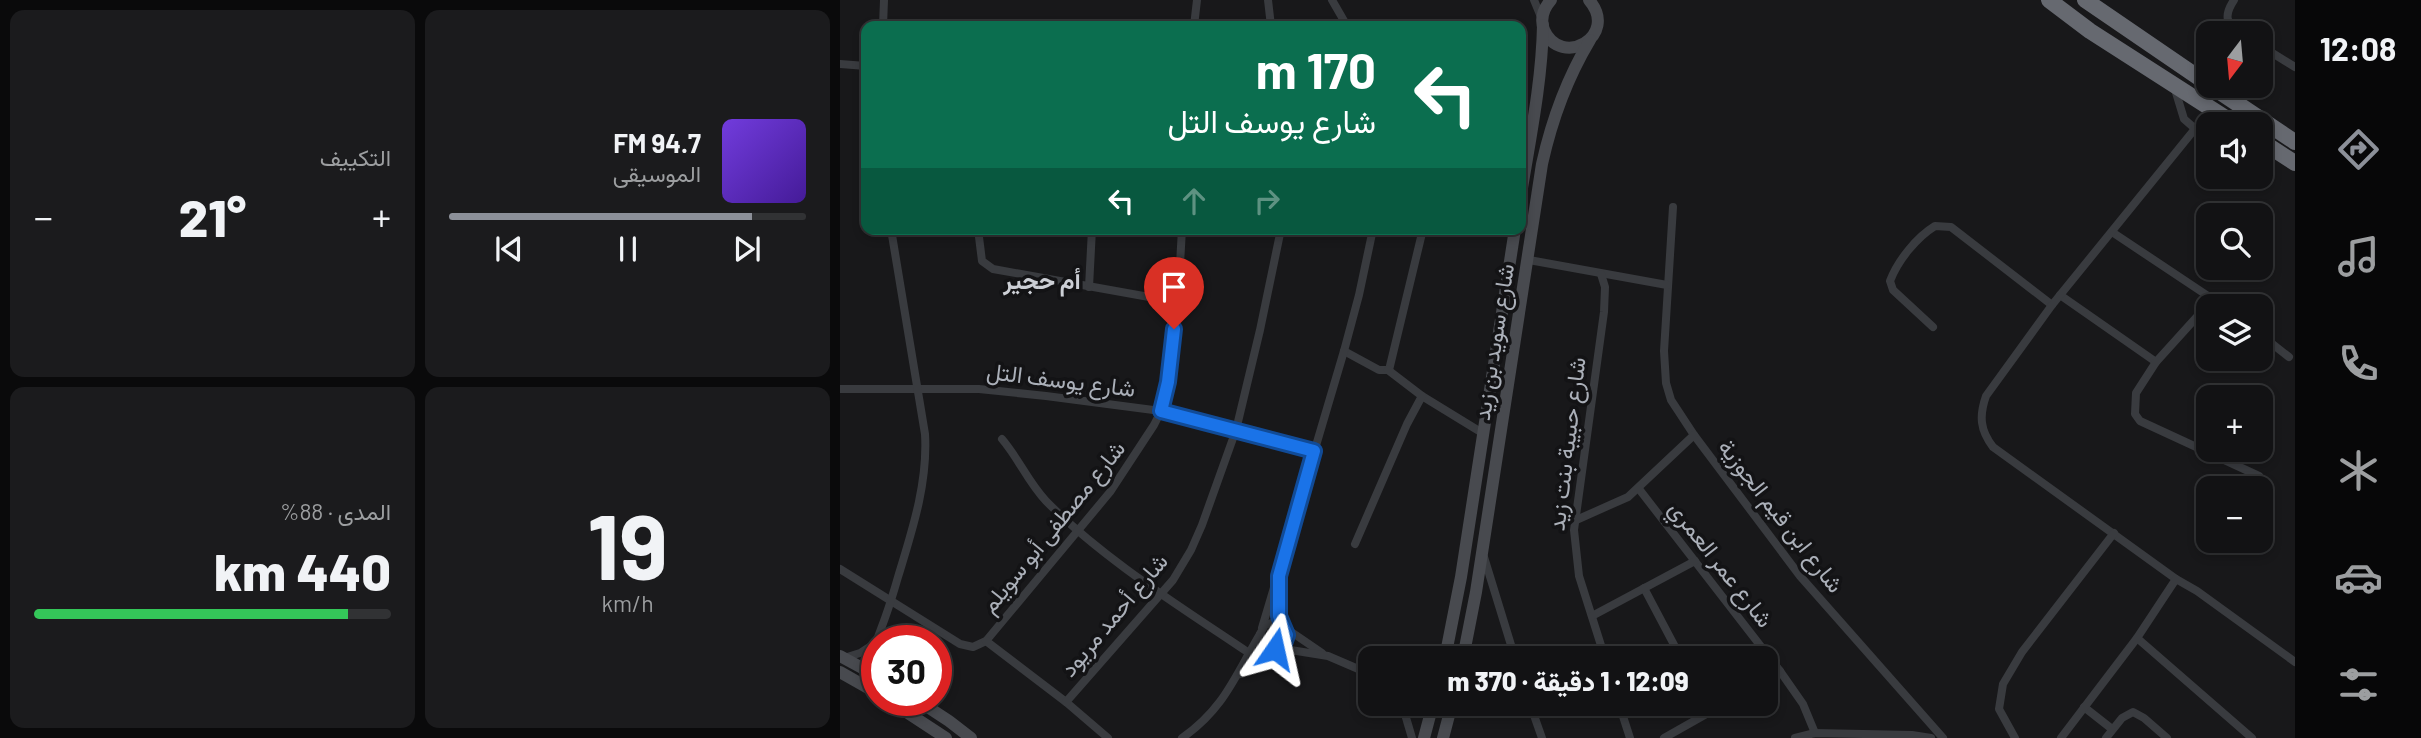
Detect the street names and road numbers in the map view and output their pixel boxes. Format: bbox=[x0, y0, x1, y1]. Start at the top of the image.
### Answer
street label: شارع سويد بن زيد bbox=[1467, 261, 1522, 423]
street label: شارع حبيبة بنت زيد bbox=[1541, 355, 1594, 533]
street label: شارع يوسف التل bbox=[985, 356, 1137, 405]
street label: شارع ابن قيم الجوزية bbox=[1711, 433, 1850, 600]
street label: شارع مصطفى أبو سويلم bbox=[974, 434, 1133, 620]
street label: شارع عمر العمري bbox=[1659, 495, 1780, 636]
street label: شارع أحمد مريود bbox=[1054, 547, 1175, 684]

